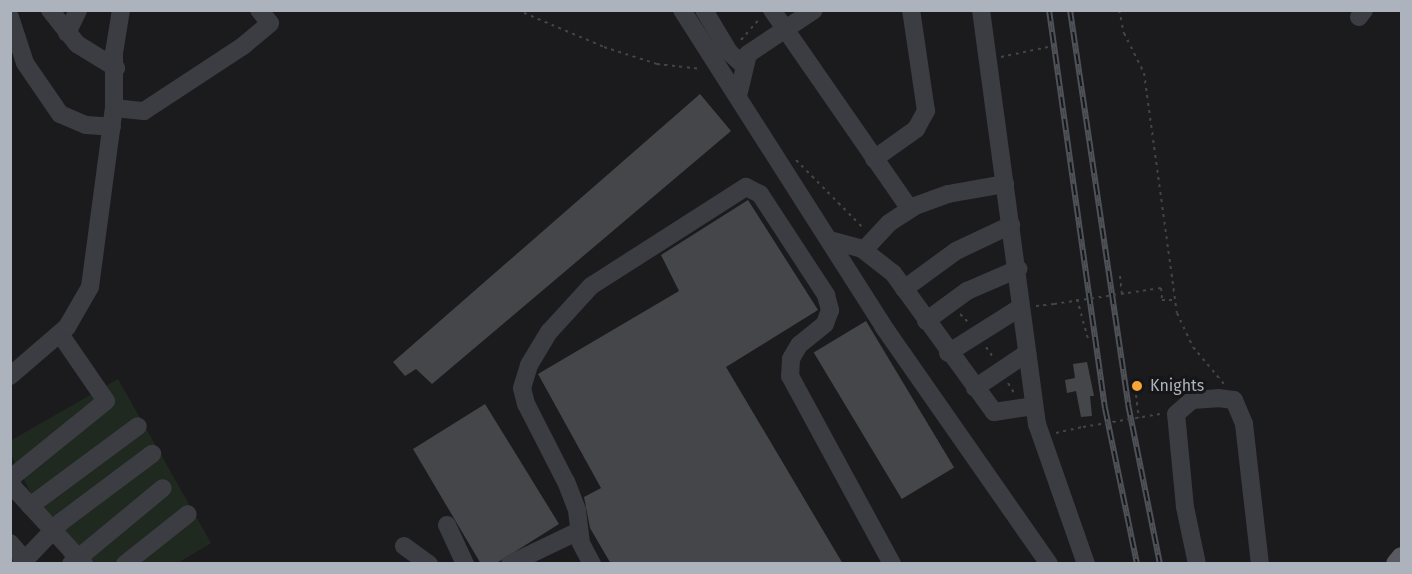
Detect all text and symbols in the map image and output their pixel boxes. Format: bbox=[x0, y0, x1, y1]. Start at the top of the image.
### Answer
place label: Knights bbox=[1150, 376, 1204, 396]
marker: Knights bbox=[1128, 377, 1146, 395]

